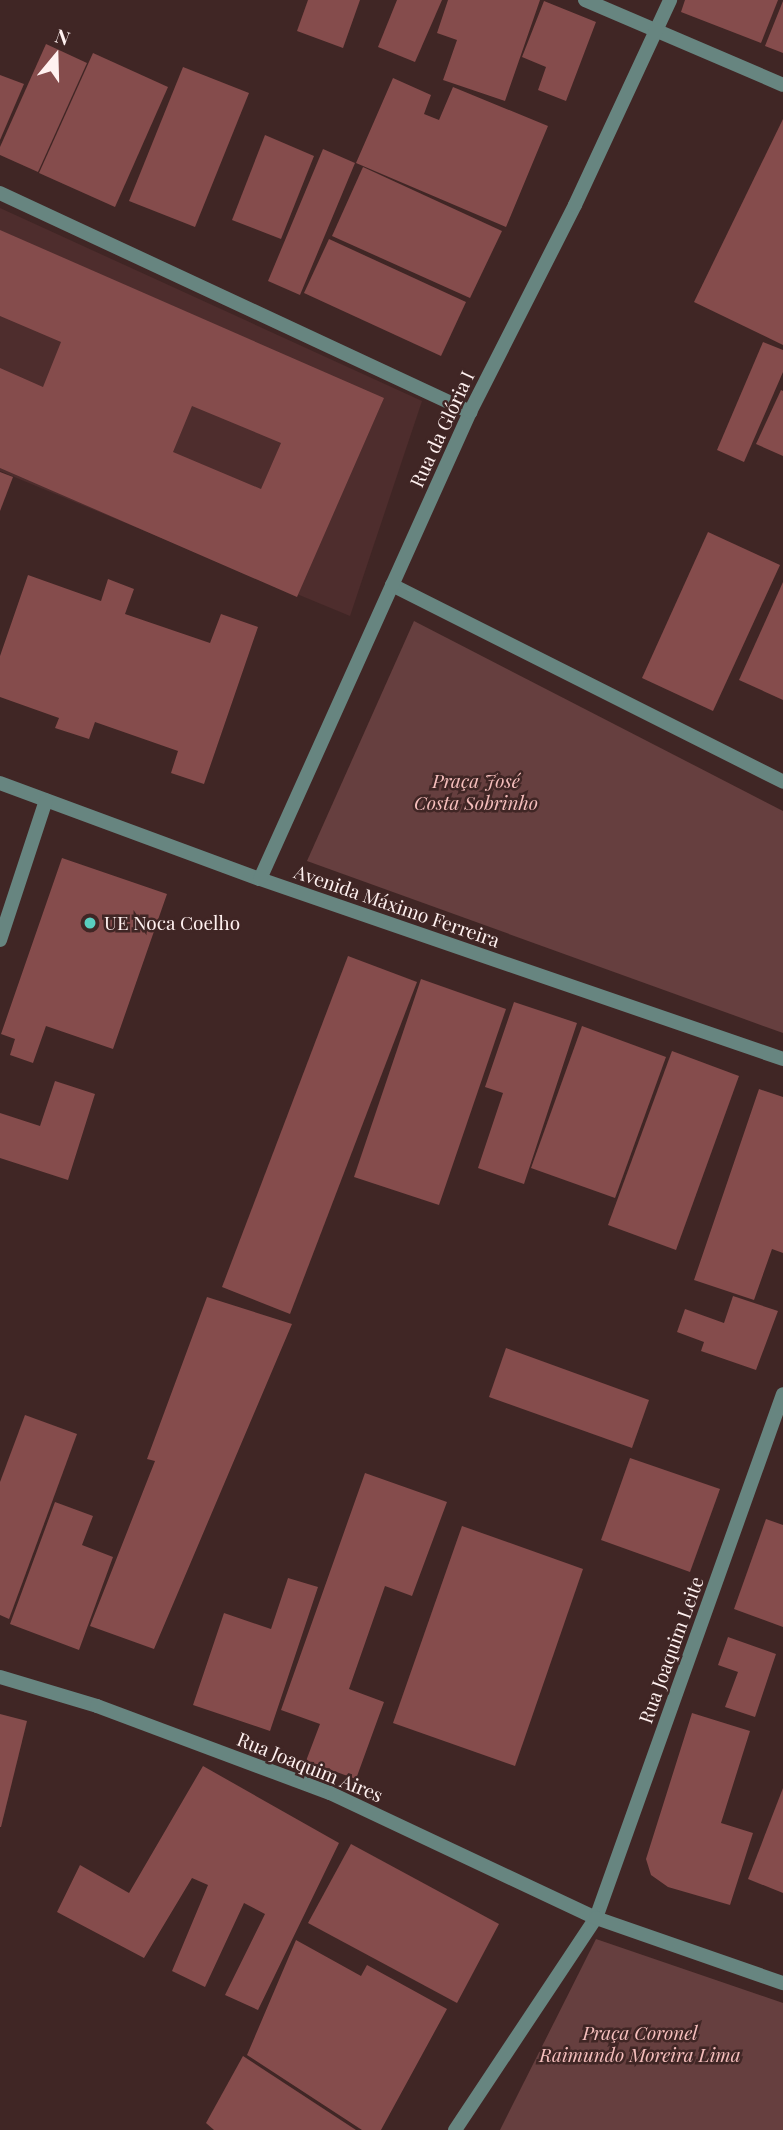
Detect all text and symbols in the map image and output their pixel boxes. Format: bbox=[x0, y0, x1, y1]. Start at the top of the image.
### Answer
north arrow bbox=[21, 21, 91, 91]
text: N bbox=[52, 22, 74, 51]
street label: Rua da Glória I bbox=[405, 367, 479, 491]
park label: Praça José Costa Sobrinho bbox=[414, 770, 538, 814]
street label: Avenida Máximo Ferreira bbox=[291, 860, 503, 952]
place label: UE Noca Coelho bbox=[104, 912, 240, 934]
marker: UE Noca Coelho bbox=[82, 915, 98, 931]
street label: Rua Joaquim Leite bbox=[634, 1573, 708, 1727]
street label: Rua Joaquim Aires bbox=[233, 1727, 387, 1807]
park label: Praça Coronel Raimundo Moreira Lima bbox=[539, 2022, 741, 2066]

